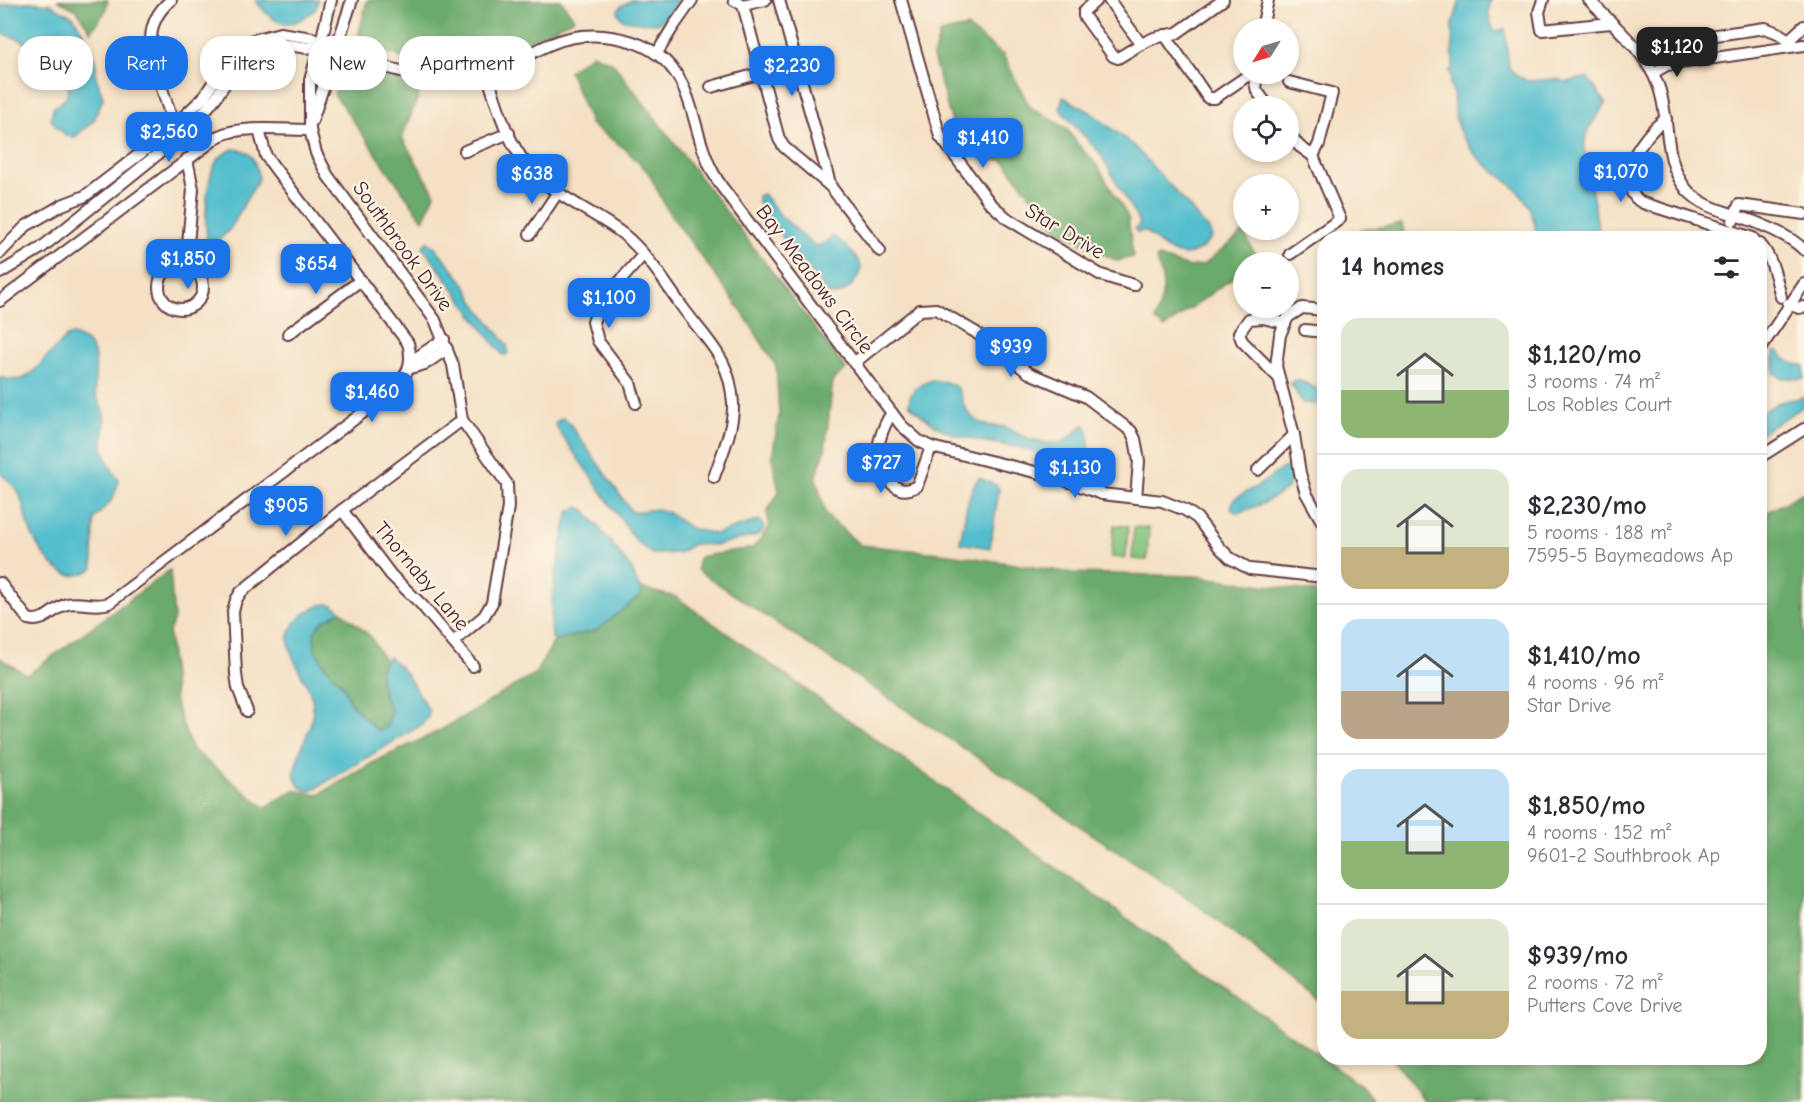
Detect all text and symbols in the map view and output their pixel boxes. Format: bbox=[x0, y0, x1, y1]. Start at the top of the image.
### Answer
north arrow bbox=[1233, 18, 1299, 84]
map controls bbox=[1233, 18, 1299, 318]
pin: $1,120 bbox=[1628, 27, 1726, 78]
text: $1,120 bbox=[1651, 35, 1703, 58]
chip: Buy bbox=[18, 36, 93, 90]
chip: Rent bbox=[105, 36, 188, 90]
chip: Filters bbox=[200, 36, 296, 90]
chip: New bbox=[308, 36, 387, 90]
chip: Apartment bbox=[399, 36, 535, 90]
pin: $2,230 bbox=[743, 46, 841, 97]
text: $2,230 bbox=[763, 54, 821, 77]
button: locate bbox=[1233, 96, 1299, 162]
pin: $2,560 bbox=[120, 112, 218, 163]
pin: $1,410 bbox=[934, 118, 1032, 169]
text: $2,560 bbox=[140, 120, 198, 143]
text: $1,410 bbox=[957, 126, 1009, 149]
pin: $1,070 bbox=[1572, 152, 1670, 203]
pin: $638 bbox=[496, 154, 568, 205]
text: $1,070 bbox=[1593, 160, 1649, 183]
text: $638 bbox=[511, 162, 553, 185]
button: + bbox=[1233, 174, 1299, 240]
street label: Southbrook Drive bbox=[348, 176, 458, 316]
street label: Star Drive bbox=[1021, 198, 1109, 264]
street label: Bay Meadows Circle bbox=[751, 200, 879, 358]
pin: $1,850 bbox=[139, 239, 237, 290]
pin: $654 bbox=[280, 244, 352, 295]
text: $1,850 bbox=[160, 247, 216, 270]
icon: filters bbox=[1710, 251, 1743, 284]
text: $654 bbox=[295, 252, 337, 275]
button: − bbox=[1233, 252, 1299, 318]
text: 14 homes bbox=[1341, 252, 1444, 282]
pin: $1,100 bbox=[560, 278, 658, 329]
text: $1,100 bbox=[582, 286, 636, 309]
pin: $939 bbox=[975, 327, 1047, 378]
text: $939 bbox=[990, 335, 1032, 358]
text: $1,120/mo bbox=[1527, 340, 1641, 370]
icon: home bbox=[1389, 342, 1461, 414]
text: 3 rooms · 74 m² bbox=[1527, 370, 1660, 393]
pin: $1,460 bbox=[323, 372, 421, 423]
text: $1,460 bbox=[345, 380, 400, 403]
text: Los Robles Court bbox=[1527, 393, 1671, 416]
pin: $727 bbox=[845, 443, 917, 494]
pin: $1,130 bbox=[1026, 448, 1124, 499]
text: $727 bbox=[861, 451, 901, 474]
text: $1,130 bbox=[1049, 456, 1101, 479]
pin: $905 bbox=[250, 486, 322, 537]
text: $2,230/mo bbox=[1527, 491, 1647, 521]
icon: home bbox=[1389, 493, 1461, 565]
text: $905 bbox=[264, 494, 308, 517]
street label: Thornaby Lane bbox=[369, 517, 475, 635]
text: 5 rooms · 188 m² bbox=[1527, 521, 1672, 544]
text: 7595-5 Baymeadows Ap bbox=[1527, 544, 1733, 567]
text: $1,410/mo bbox=[1527, 641, 1641, 671]
icon: home bbox=[1389, 643, 1461, 715]
text: 4 rooms · 96 m² bbox=[1527, 671, 1664, 694]
text: Star Drive bbox=[1527, 694, 1611, 717]
text: $1,850/mo bbox=[1527, 791, 1645, 821]
icon: home bbox=[1389, 793, 1461, 865]
text: 4 rooms · 152 m² bbox=[1527, 821, 1671, 844]
text: 9601-2 Southbrook Ap bbox=[1527, 844, 1720, 867]
text: $939/mo bbox=[1527, 941, 1628, 971]
icon: home bbox=[1389, 943, 1461, 1015]
text: 2 rooms · 72 m² bbox=[1527, 971, 1663, 994]
text: Putters Cove Drive bbox=[1527, 994, 1683, 1017]

